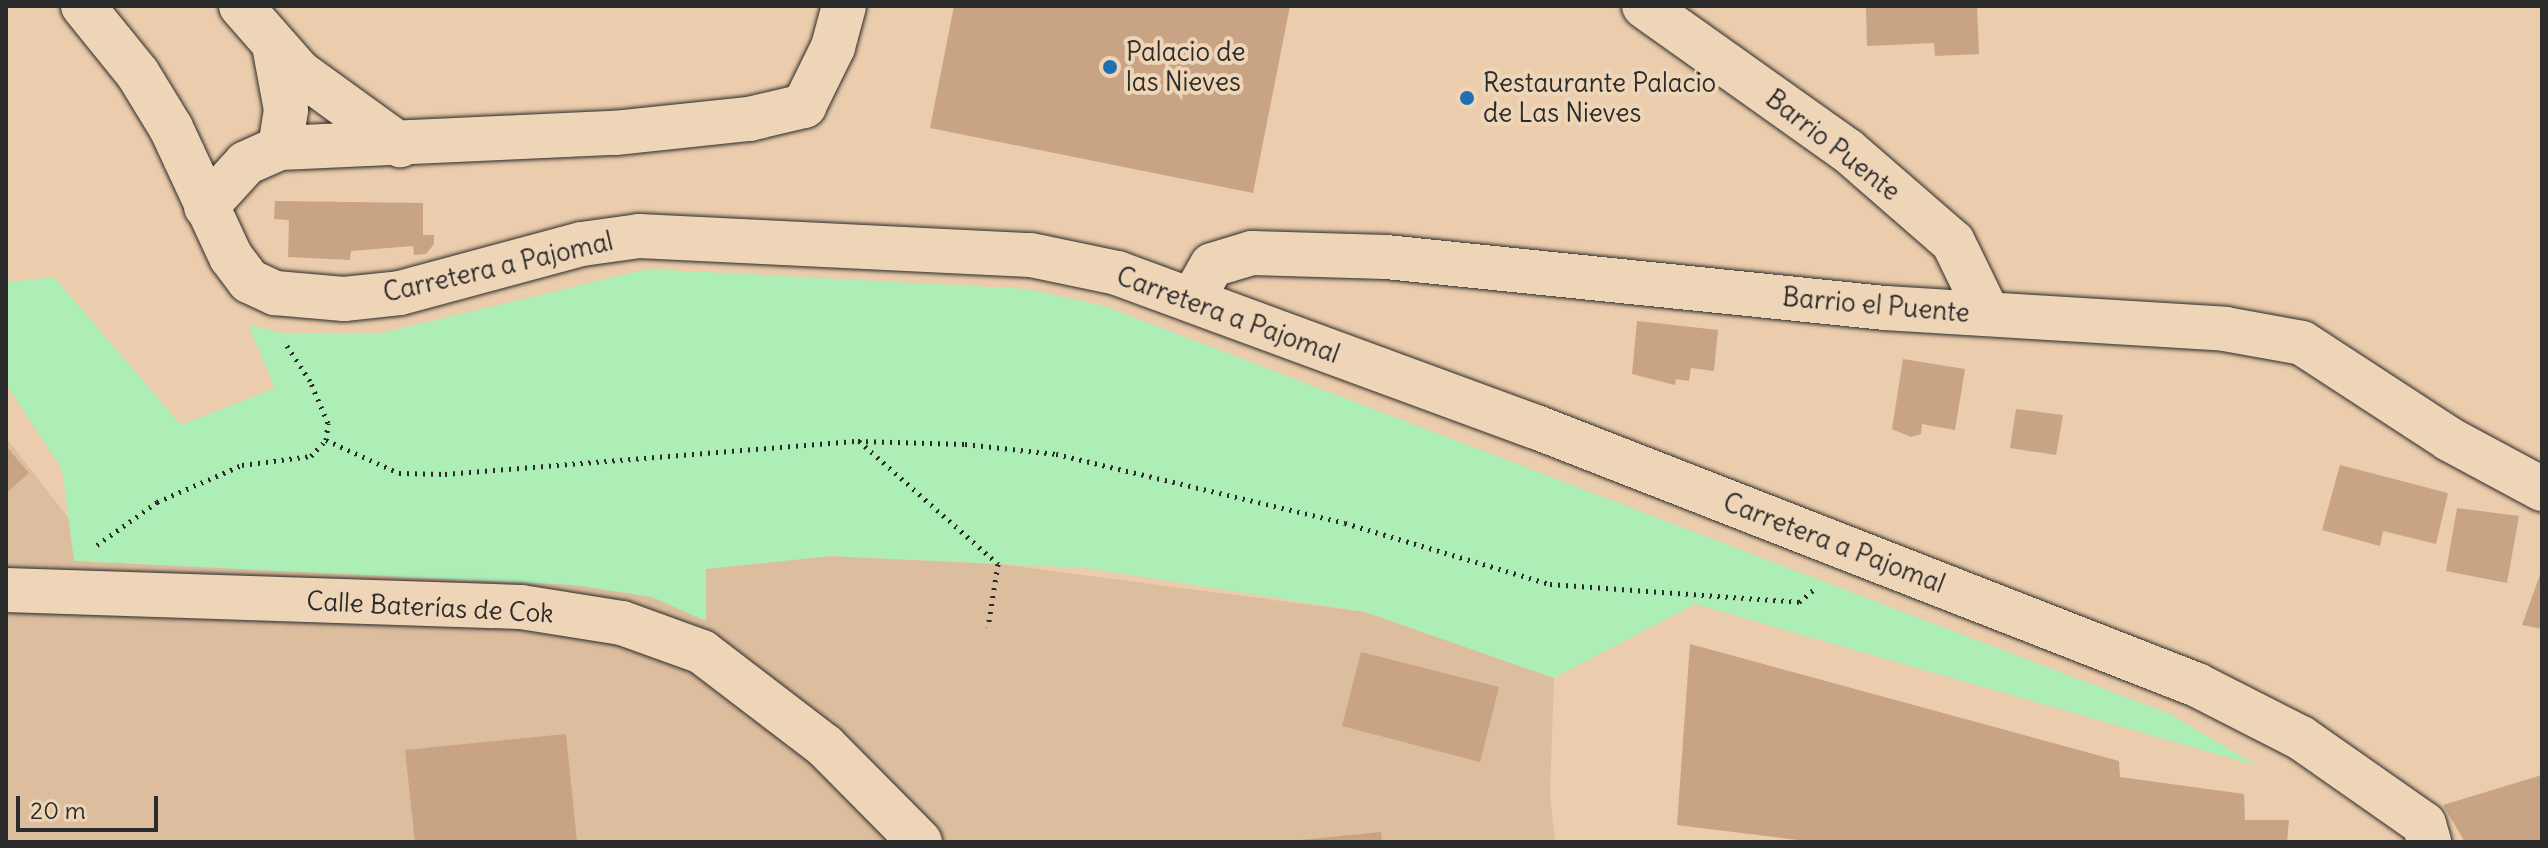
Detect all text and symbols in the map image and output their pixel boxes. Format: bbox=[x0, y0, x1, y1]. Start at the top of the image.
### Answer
place label: Palacio de las Nieves bbox=[1126, 36, 1245, 98]
marker: Palacio de las Nieves bbox=[1101, 58, 1119, 76]
place label: Restaurante Palacio de Las Nieves bbox=[1483, 67, 1716, 128]
street label: Barrio Puente bbox=[1760, 83, 1906, 207]
marker: Restaurante Palacio de Las Nieves bbox=[1458, 89, 1476, 107]
street label: Carretera a Pajomal bbox=[380, 225, 616, 309]
street label: Carretera a Pajomal bbox=[1112, 260, 1344, 370]
street label: Barrio el Puente bbox=[1781, 281, 1971, 329]
street label: Carretera a Pajomal bbox=[1719, 486, 1949, 600]
street label: Calle Baterías de Cok bbox=[306, 585, 554, 629]
scale bar bbox=[20, 780, 162, 830]
text: 20 m bbox=[30, 795, 86, 825]

